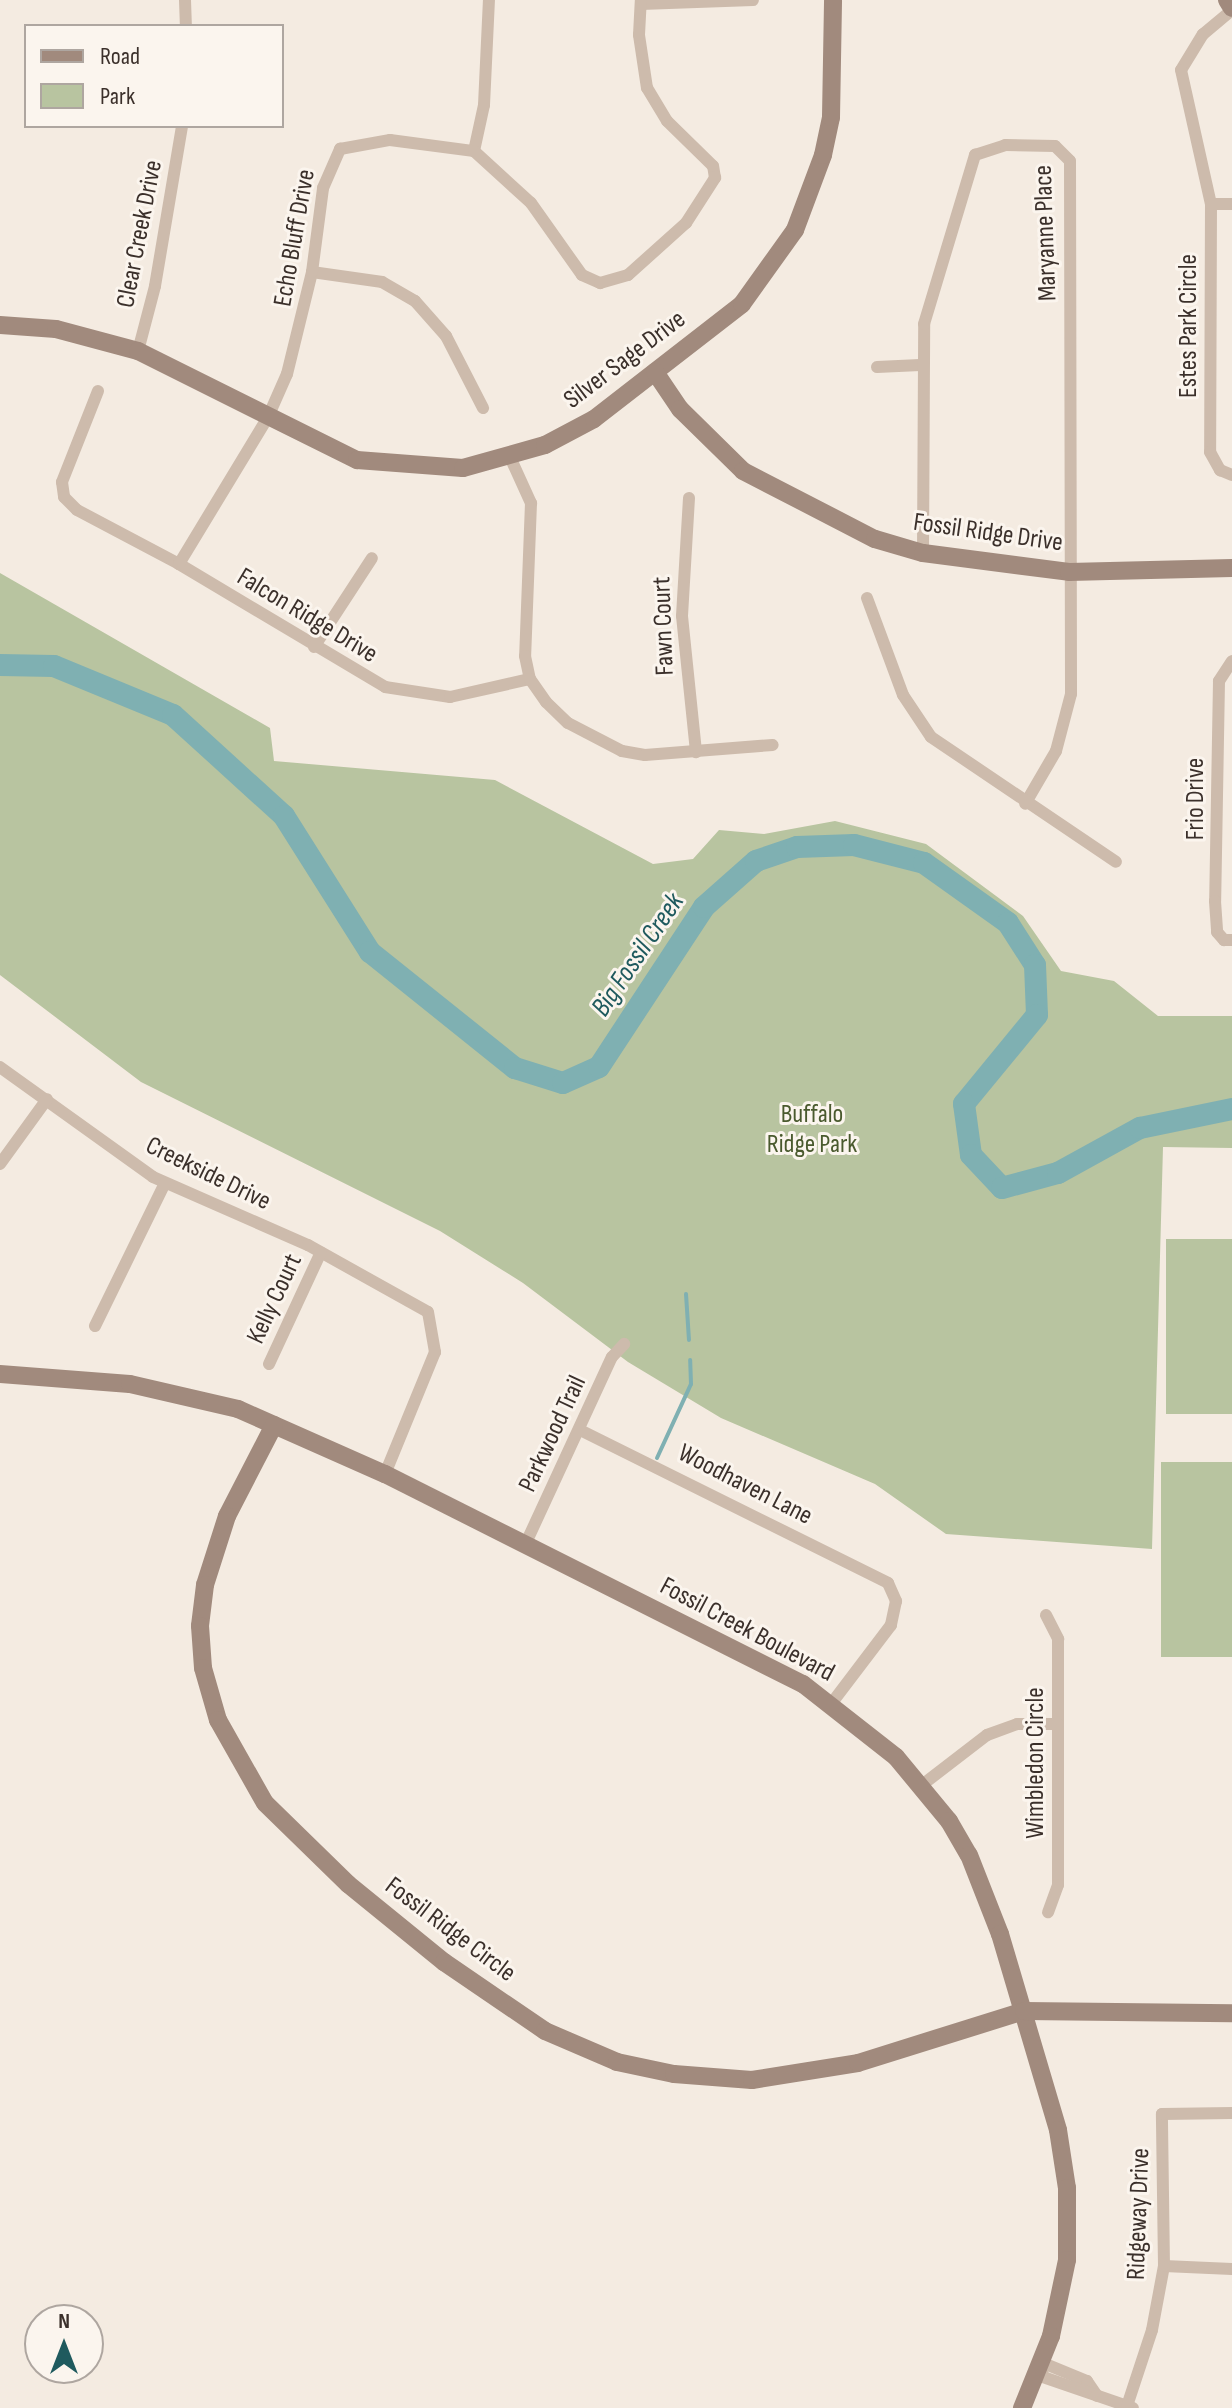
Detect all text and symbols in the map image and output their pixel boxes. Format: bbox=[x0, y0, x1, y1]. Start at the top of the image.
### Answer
legend bbox=[24, 24, 284, 128]
text: Road bbox=[100, 42, 140, 71]
text: Park bbox=[100, 82, 135, 111]
street label: Clear Creek Drive bbox=[110, 158, 170, 310]
street label: Maryanne Place bbox=[1028, 164, 1064, 302]
street label: Echo Bluff Drive bbox=[268, 167, 322, 309]
street label: Estes Park Circle bbox=[1173, 254, 1205, 398]
street label: Silver Sage Drive bbox=[558, 304, 692, 416]
street label: Fossil Ridge Drive bbox=[911, 507, 1065, 559]
street label: Falcon Ridge Drive bbox=[231, 562, 383, 670]
street label: Fawn Court bbox=[647, 576, 681, 676]
street label: Frio Drive bbox=[1180, 758, 1212, 840]
water label: Big Fossil Creek bbox=[585, 887, 691, 1023]
park label: Buffalo Ridge Park bbox=[767, 1099, 857, 1160]
street label: Creekside Drive bbox=[140, 1130, 276, 1218]
street label: Kelly Court bbox=[241, 1249, 309, 1349]
street label: Parkwood Trail bbox=[513, 1371, 593, 1497]
street label: Woodhaven Lane bbox=[673, 1438, 817, 1532]
street label: Fossil Creek Boulevard bbox=[655, 1571, 839, 1689]
street label: Wimbledon Circle bbox=[1020, 1687, 1052, 1839]
street label: Fossil Ridge Circle bbox=[379, 1871, 521, 1989]
street label: Ridgeway Drive bbox=[1121, 2148, 1157, 2280]
north arrow bbox=[24, 2304, 104, 2384]
text: N bbox=[58, 2308, 70, 2335]

